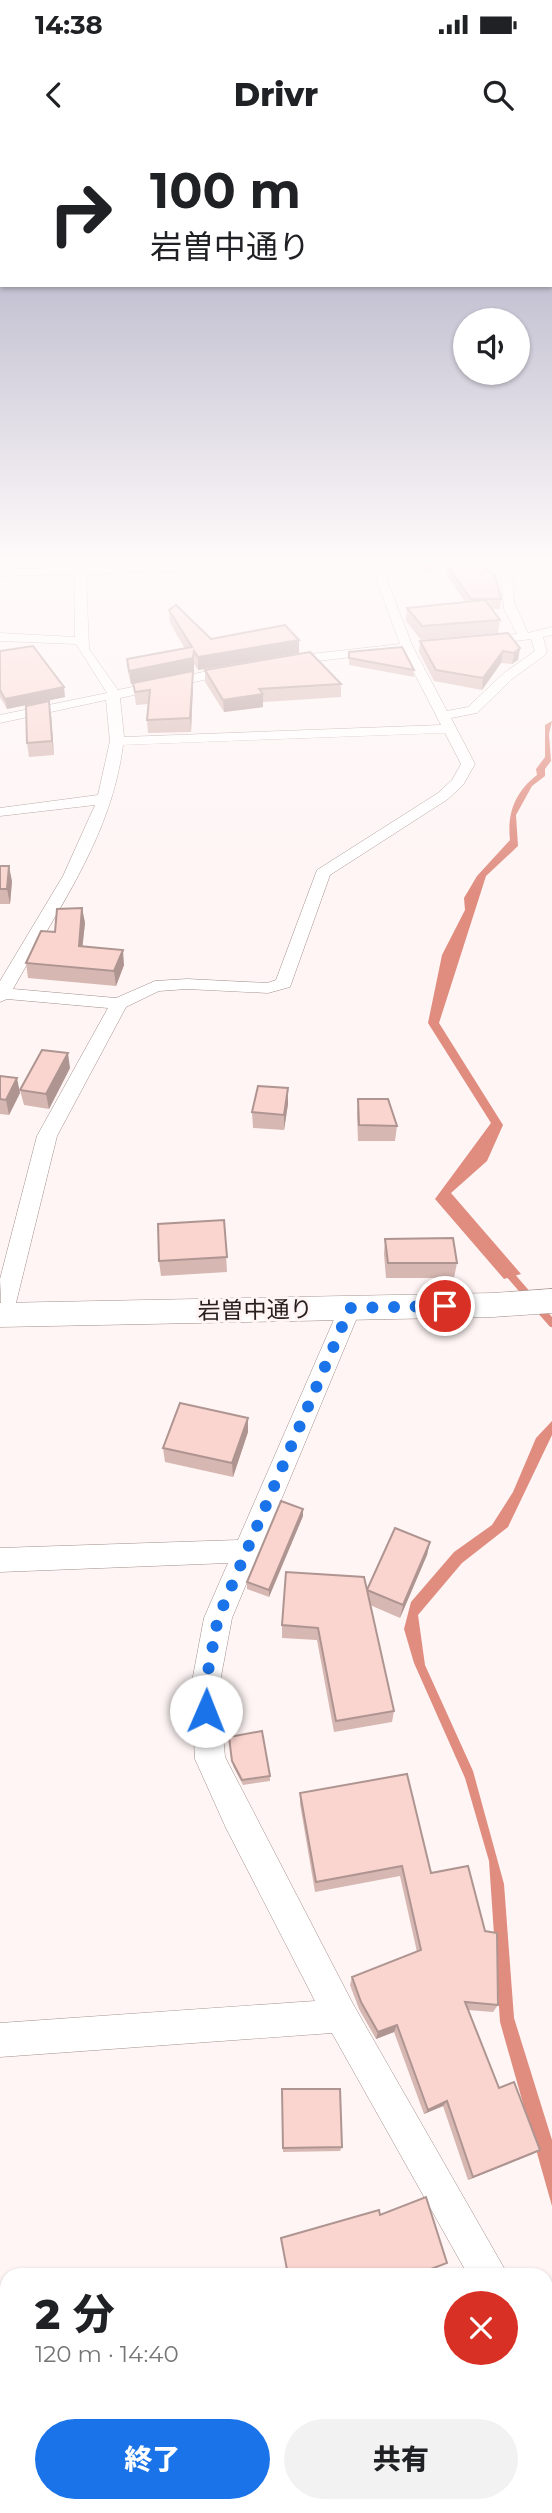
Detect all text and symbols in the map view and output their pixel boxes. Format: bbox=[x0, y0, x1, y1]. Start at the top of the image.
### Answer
text: 14:38 bbox=[35, 9, 103, 41]
text: Drivr bbox=[234, 75, 318, 114]
icon: back bbox=[35, 76, 73, 114]
icon: search bbox=[479, 76, 517, 114]
text: 100 m bbox=[150, 161, 301, 220]
icon: right bbox=[35, 168, 126, 259]
text: 岩曽中通り bbox=[150, 227, 310, 266]
map controls bbox=[453, 308, 530, 385]
button: sound bbox=[453, 308, 530, 385]
pin bbox=[415, 1276, 475, 1336]
icon: arrive bbox=[426, 1287, 464, 1325]
street label: 岩曽中通り bbox=[197, 1295, 313, 1325]
position arrow bbox=[169, 1674, 243, 1748]
text: 2 分 bbox=[35, 2288, 114, 2340]
button: close bbox=[444, 2291, 518, 2365]
text: 120 m · 14:40 bbox=[35, 2340, 179, 2368]
button: 終了 bbox=[35, 2419, 270, 2499]
button: 共有 bbox=[284, 2419, 518, 2499]

